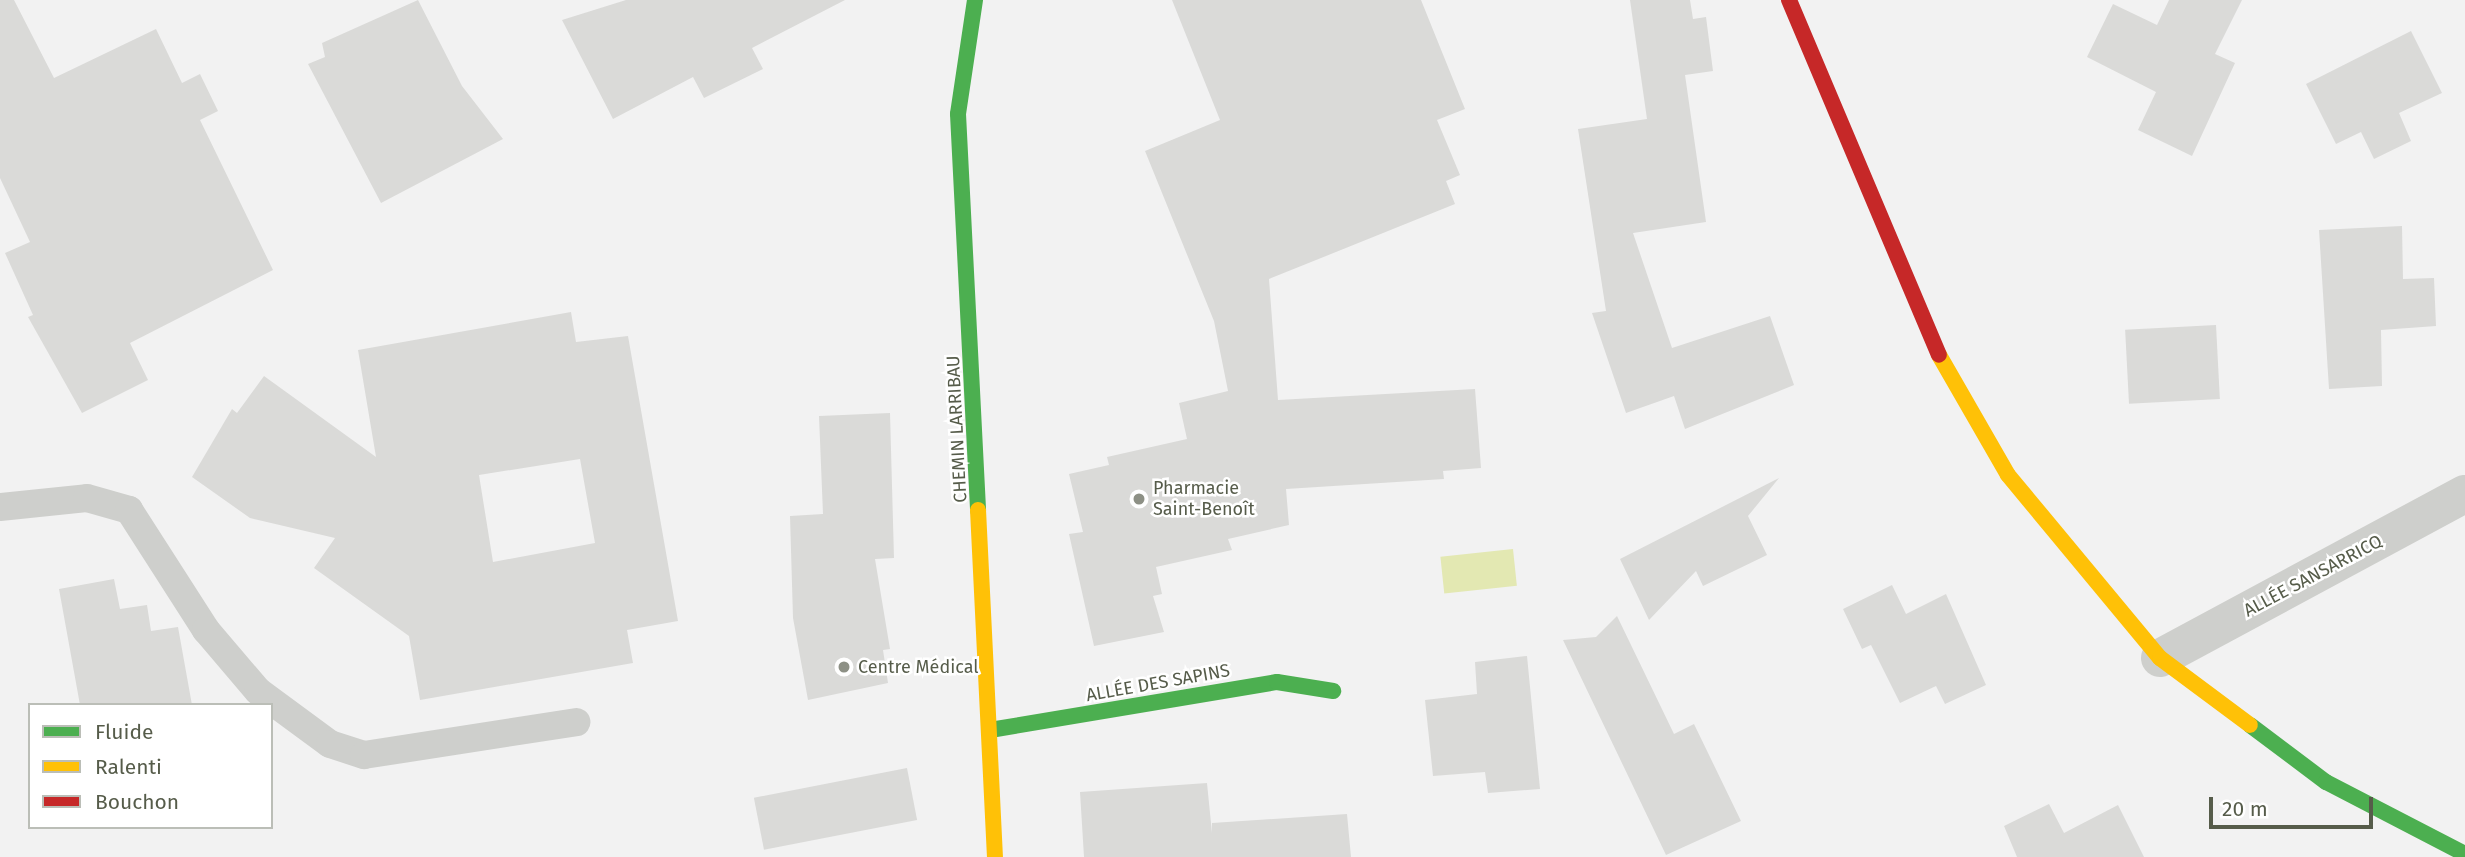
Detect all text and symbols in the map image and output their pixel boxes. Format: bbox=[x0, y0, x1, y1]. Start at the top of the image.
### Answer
street label: CHEMIN LARRIBAU bbox=[942, 355, 972, 503]
place label: Pharmacie Saint-Benoît bbox=[1153, 478, 1255, 520]
marker: Pharmacie Saint-Benoît bbox=[1131, 491, 1147, 507]
street label: ALLÉE SANSARRICQ bbox=[2240, 530, 2386, 622]
place label: Centre Médical bbox=[858, 656, 979, 678]
marker: Centre Médical bbox=[836, 659, 852, 675]
street label: ALLÉE DES SAPINS bbox=[1084, 660, 1232, 706]
legend bbox=[28, 703, 273, 829]
text: Fluide bbox=[95, 719, 153, 745]
text: Ralenti bbox=[95, 754, 162, 780]
scale bar bbox=[2213, 784, 2378, 828]
text: Bouchon bbox=[95, 789, 179, 815]
text: 20 m bbox=[2222, 796, 2268, 822]

